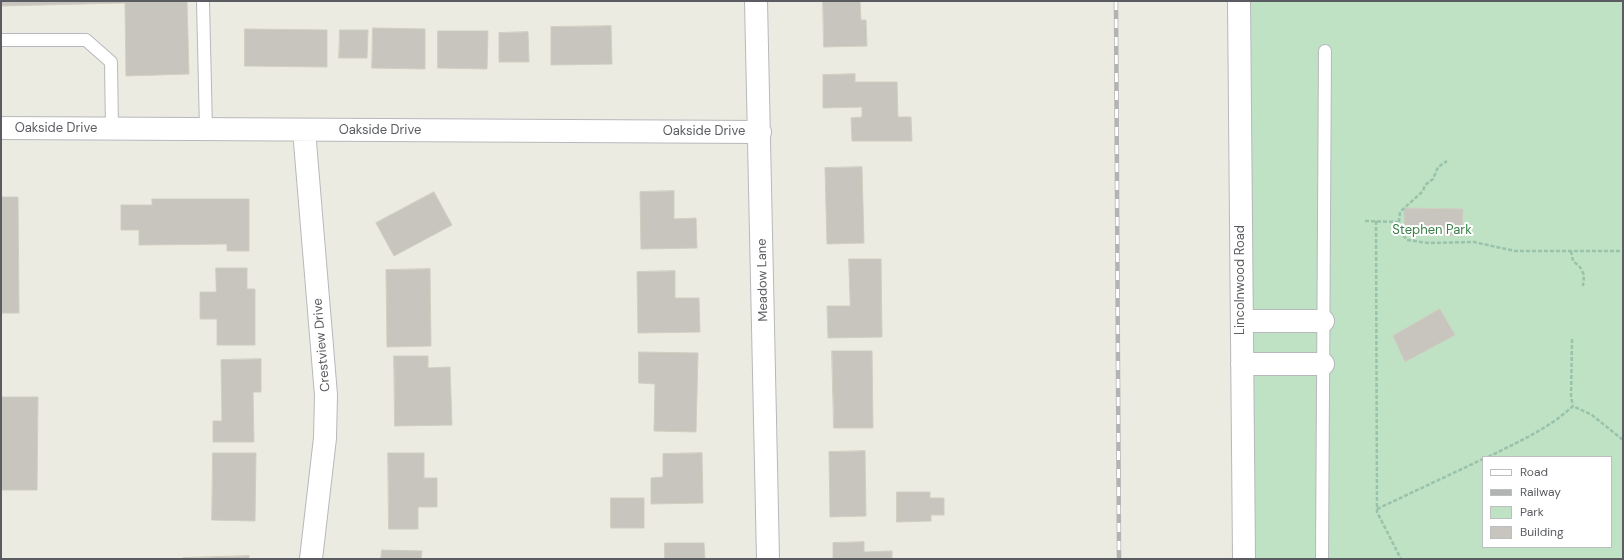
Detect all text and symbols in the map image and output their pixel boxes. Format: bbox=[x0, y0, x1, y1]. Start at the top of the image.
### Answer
street label: Oakside Drive bbox=[15, 121, 97, 137]
street label: Oakside Drive bbox=[339, 123, 421, 139]
street label: Oakside Drive bbox=[663, 124, 745, 140]
park label: Stephen Park bbox=[1392, 223, 1472, 239]
street label: Lincolnwood Road bbox=[1233, 225, 1249, 335]
street label: Meadow Lane bbox=[754, 238, 772, 322]
street label: Crestview Drive bbox=[310, 298, 334, 392]
legend bbox=[1482, 456, 1612, 548]
text: Road bbox=[1520, 464, 1548, 480]
text: Railway bbox=[1520, 484, 1561, 500]
text: Park bbox=[1520, 504, 1544, 520]
text: Building bbox=[1520, 524, 1564, 540]

